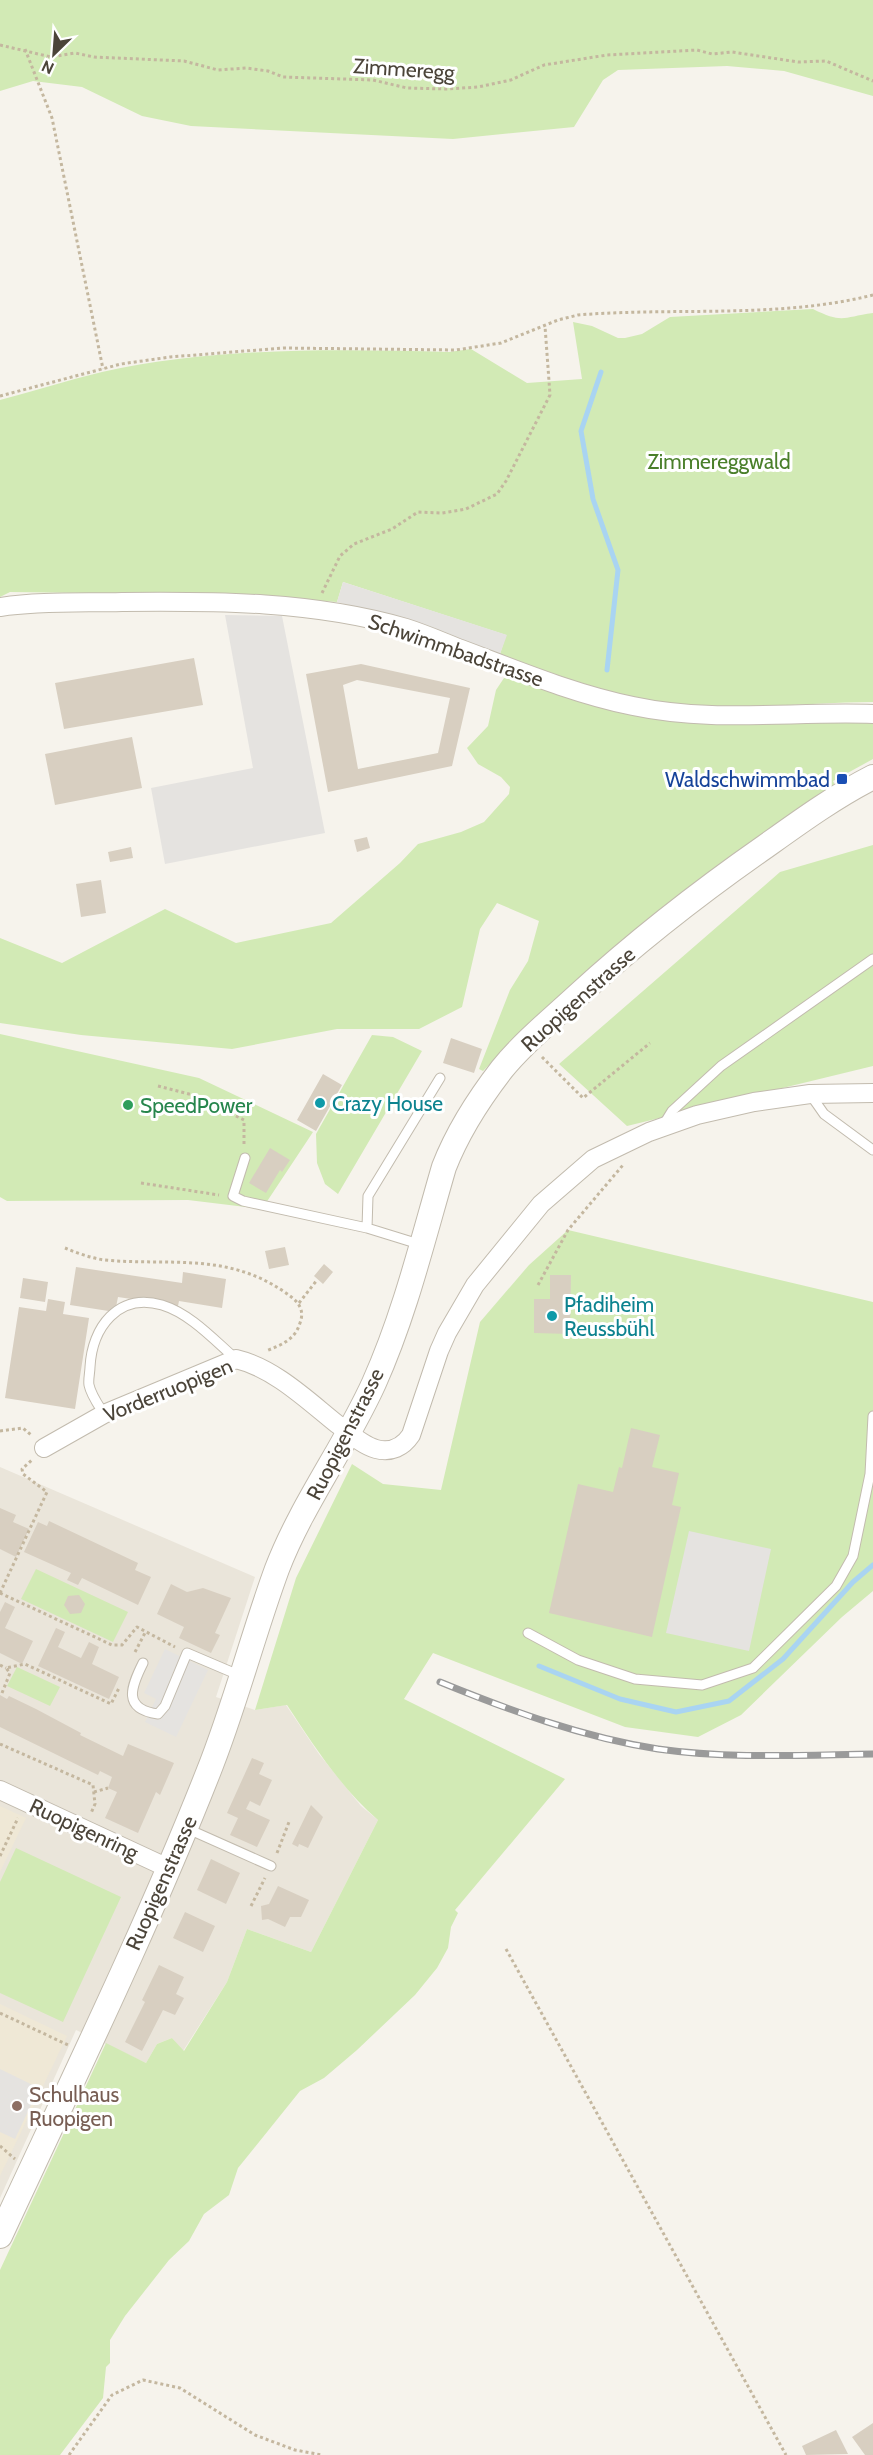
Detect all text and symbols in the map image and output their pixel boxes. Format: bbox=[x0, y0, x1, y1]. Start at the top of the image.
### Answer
north arrow bbox=[24, 24, 84, 84]
street label: Zimmeregg bbox=[353, 53, 456, 85]
text: N bbox=[39, 56, 57, 78]
park label: Zimmereggwald bbox=[647, 449, 791, 474]
street label: Schwimmbadstrasse bbox=[365, 608, 547, 692]
place label: Waldschwimmbad bbox=[665, 767, 830, 792]
marker: Waldschwimmbad bbox=[835, 772, 849, 786]
street label: Ruopigenstrasse bbox=[516, 941, 640, 1057]
place label: Crazy House bbox=[332, 1091, 443, 1116]
place label: SpeedPower bbox=[140, 1093, 253, 1118]
marker: Crazy House bbox=[313, 1096, 327, 1110]
marker: SpeedPower bbox=[121, 1098, 135, 1112]
place label: Pfadiheim Reussbühl bbox=[564, 1292, 654, 1341]
marker: Pfadiheim Reussbühl bbox=[545, 1309, 559, 1323]
street label: Vorderruopigen bbox=[100, 1353, 236, 1427]
street label: Ruopigenstrasse bbox=[301, 1364, 389, 1504]
street label: Ruopigenring bbox=[26, 1793, 143, 1865]
street label: Ruopigenstrasse bbox=[120, 1812, 202, 1954]
place label: Schulhaus Ruopigen bbox=[29, 2082, 120, 2131]
marker: Schulhaus Ruopigen bbox=[10, 2099, 24, 2113]

